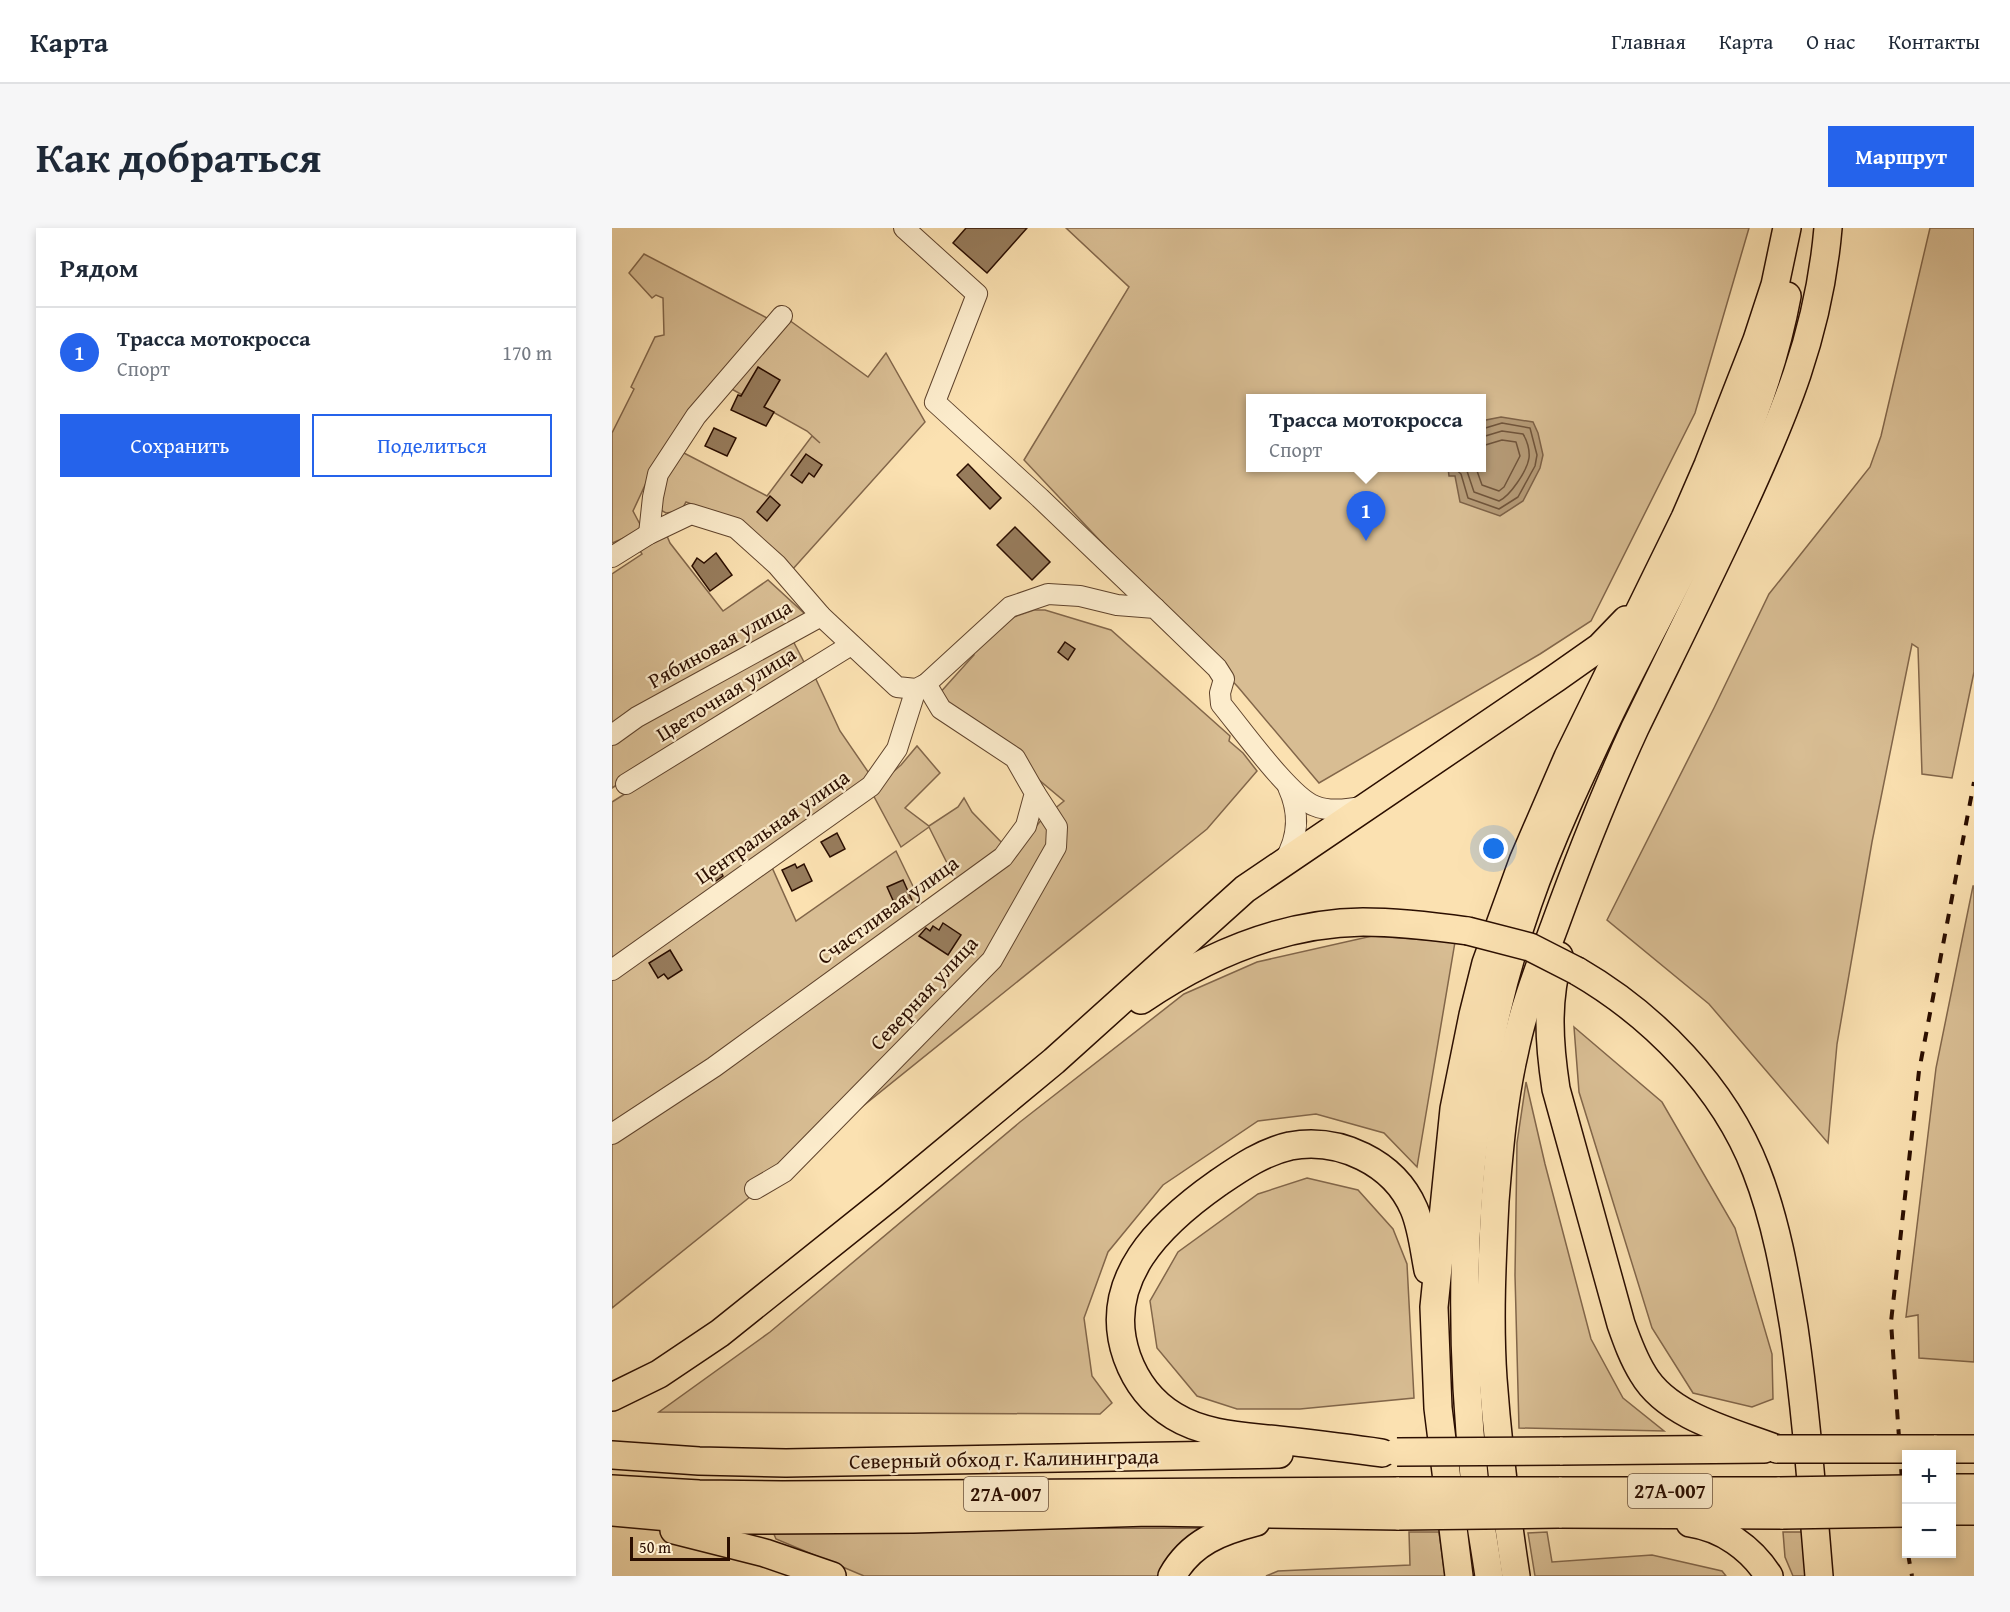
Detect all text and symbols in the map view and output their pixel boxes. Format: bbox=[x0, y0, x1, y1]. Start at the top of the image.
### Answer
text: Карта bbox=[30, 21, 108, 62]
text: Главная bbox=[1611, 26, 1686, 57]
text: Карта bbox=[1719, 26, 1773, 57]
text: О нас bbox=[1806, 26, 1855, 57]
text: Контакты bbox=[1888, 26, 1980, 57]
text: Как добраться bbox=[36, 126, 321, 187]
button: Маршрут bbox=[1828, 126, 1974, 187]
text: Рядом bbox=[60, 248, 138, 287]
text: Трасса мотокросса bbox=[117, 322, 310, 354]
text: 1 bbox=[74, 338, 85, 367]
text: 170 m bbox=[502, 338, 552, 367]
text: Спорт bbox=[117, 354, 170, 383]
popup bbox=[1246, 394, 1486, 472]
text: Трасса мотокросса bbox=[1269, 403, 1463, 435]
button: Сохранить bbox=[60, 414, 300, 477]
button: Поделиться bbox=[312, 414, 552, 477]
text: Спорт bbox=[1269, 435, 1322, 464]
pin: 1 bbox=[1346, 492, 1386, 541]
street label: Рябиновая улица bbox=[642, 591, 797, 696]
street label: Цветочная улица bbox=[650, 638, 802, 749]
street label: Центральная улица bbox=[688, 762, 855, 892]
your location bbox=[1479, 834, 1508, 863]
street label: Счастливая улица bbox=[811, 848, 965, 972]
street label: Северная улица bbox=[862, 928, 985, 1057]
street label: Северный обход г. Калининграда bbox=[849, 1440, 1159, 1477]
map controls bbox=[1902, 1450, 1956, 1558]
button: + bbox=[1902, 1450, 1956, 1504]
road number: 27А-007 bbox=[1628, 1474, 1712, 1508]
road number: 27А-007 bbox=[964, 1477, 1048, 1511]
button: − bbox=[1902, 1504, 1956, 1558]
scale bar bbox=[630, 1534, 730, 1562]
text: 50 m bbox=[639, 1535, 671, 1559]

